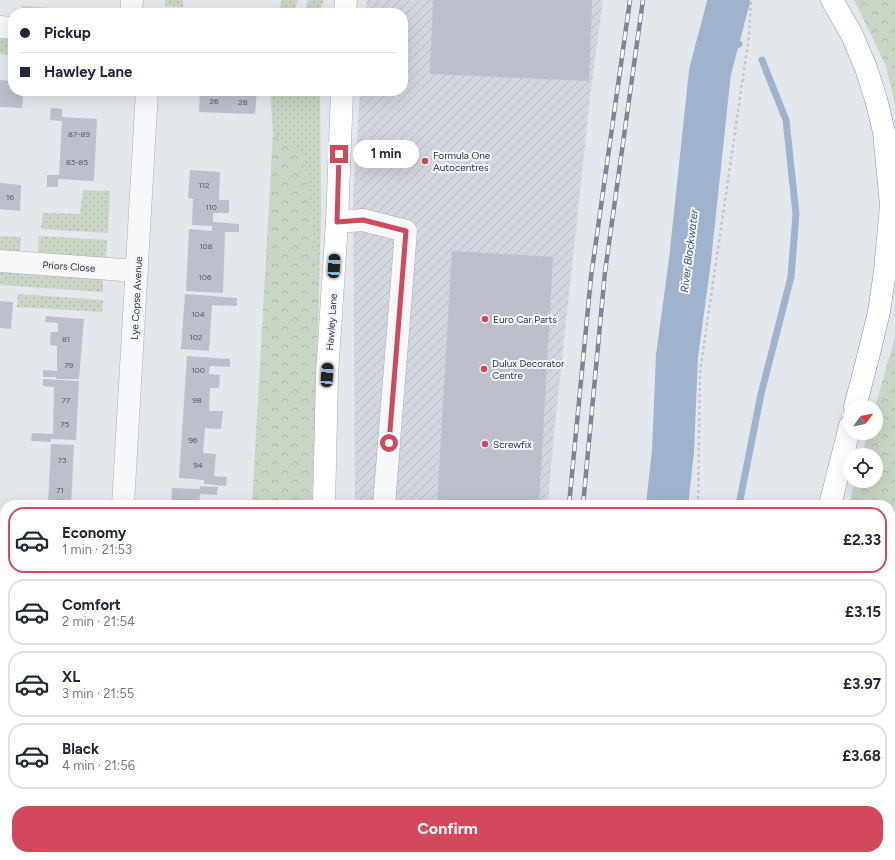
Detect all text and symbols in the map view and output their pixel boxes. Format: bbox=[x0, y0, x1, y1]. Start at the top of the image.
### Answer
text: Pickup bbox=[44, 24, 91, 42]
text: Hawley Lane bbox=[44, 63, 132, 81]
house number: 26 bbox=[210, 96, 219, 106]
house number: 28 bbox=[238, 97, 248, 107]
house number: 87-89 bbox=[68, 129, 90, 139]
callout: 1 min bbox=[353, 140, 419, 168]
route end bbox=[330, 145, 348, 163]
text: 1 min bbox=[371, 146, 401, 161]
place label: Formula One Autocentres bbox=[433, 149, 491, 174]
marker: Formula One Autocentres bbox=[420, 156, 430, 166]
house number: 83-85 bbox=[66, 157, 88, 167]
house number: 112 bbox=[198, 180, 210, 190]
house number: 16 bbox=[6, 192, 14, 202]
house number: 110 bbox=[205, 202, 217, 212]
water label: River Blackwater bbox=[678, 208, 701, 293]
house number: 108 bbox=[199, 241, 213, 251]
car bbox=[327, 254, 341, 278]
street label: Lye Copse Avenue bbox=[128, 255, 145, 340]
street label: Priors Close bbox=[42, 258, 96, 275]
house number: 106 bbox=[199, 272, 212, 282]
street label: Hawley Lane bbox=[323, 293, 340, 351]
house number: 104 bbox=[191, 309, 205, 319]
place label: Euro Car Parts bbox=[493, 313, 557, 326]
marker: Euro Car Parts bbox=[480, 314, 490, 324]
house number: 102 bbox=[190, 332, 202, 342]
house number: 81 bbox=[62, 334, 70, 344]
place label: Dulux Decorator Centre bbox=[492, 357, 565, 382]
house number: 79 bbox=[65, 360, 74, 370]
car bbox=[320, 363, 334, 387]
marker: Dulux Decorator Centre bbox=[479, 364, 489, 374]
house number: 100 bbox=[191, 365, 205, 375]
house number: 77 bbox=[62, 395, 71, 405]
house number: 98 bbox=[192, 395, 202, 405]
north arrow bbox=[843, 400, 883, 440]
map controls bbox=[843, 400, 883, 488]
house number: 75 bbox=[61, 419, 70, 429]
route start bbox=[380, 434, 398, 452]
house number: 96 bbox=[188, 435, 198, 445]
place label: Screwfix bbox=[493, 438, 532, 451]
marker: Screwfix bbox=[480, 439, 490, 449]
button: locate bbox=[843, 448, 883, 488]
house number: 73 bbox=[58, 455, 66, 465]
house number: 94 bbox=[193, 460, 203, 470]
house number: 71 bbox=[56, 485, 64, 495]
icon: car bbox=[14, 522, 50, 558]
text: Economy bbox=[62, 524, 127, 542]
text: £2.33 bbox=[843, 531, 881, 549]
text: 1 min · 21:53 bbox=[62, 542, 132, 557]
icon: car bbox=[14, 594, 50, 630]
text: Comfort bbox=[62, 596, 121, 614]
text: £3.15 bbox=[845, 603, 881, 621]
text: 2 min · 21:54 bbox=[62, 614, 135, 629]
icon: car bbox=[14, 666, 50, 702]
text: XL bbox=[62, 668, 80, 686]
text: £3.97 bbox=[843, 675, 881, 693]
text: 3 min · 21:55 bbox=[62, 686, 134, 701]
icon: car bbox=[14, 738, 50, 774]
text: Black bbox=[62, 740, 99, 758]
text: £3.68 bbox=[842, 747, 881, 765]
text: 4 min · 21:56 bbox=[62, 758, 135, 773]
button: Confirm bbox=[12, 806, 883, 852]

